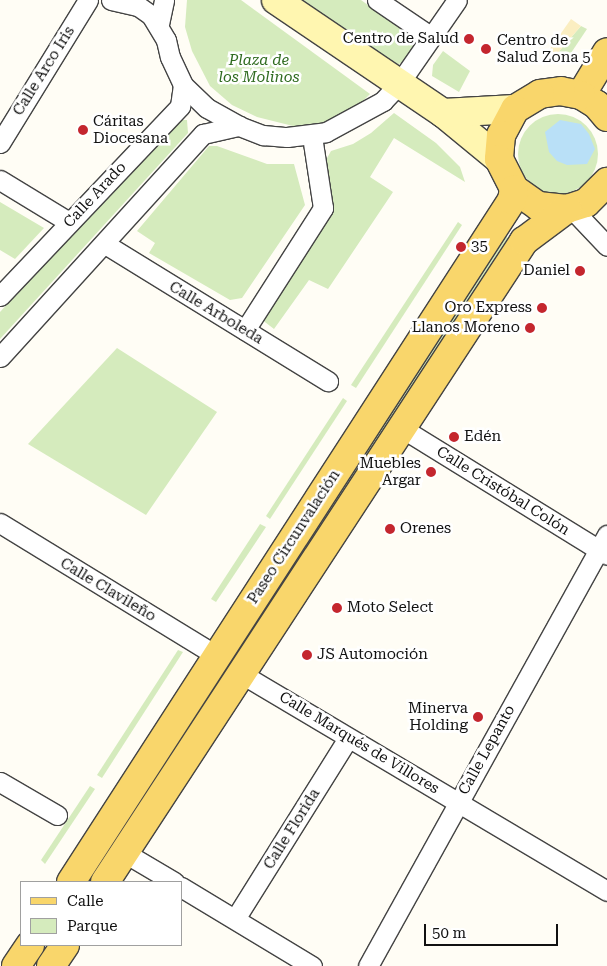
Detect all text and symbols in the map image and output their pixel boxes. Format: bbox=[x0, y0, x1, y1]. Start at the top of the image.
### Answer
street label: Calle Arco Iris bbox=[9, 23, 79, 119]
place label: Centro de Salud bbox=[343, 30, 459, 48]
place label: Centro de Salud Zona 5 bbox=[497, 31, 591, 66]
marker: Centro de Salud bbox=[463, 33, 475, 45]
marker: Centro de Salud Zona 5 bbox=[479, 42, 493, 56]
park label: Plaza de los Molinos bbox=[219, 51, 299, 86]
place label: Cáritas Diocesana bbox=[93, 112, 168, 147]
marker: Cáritas Diocesana bbox=[77, 124, 89, 136]
street label: Calle Arado bbox=[60, 158, 130, 232]
place label: 35 bbox=[471, 238, 488, 256]
marker: 35 bbox=[455, 241, 467, 253]
place label: Daniel bbox=[523, 262, 570, 280]
marker: Daniel bbox=[574, 265, 586, 277]
street label: Calle Arboleda bbox=[166, 278, 266, 348]
place label: Oro Express bbox=[445, 299, 532, 317]
marker: Oro Express bbox=[536, 302, 548, 314]
place label: Llanos Moreno bbox=[412, 319, 520, 337]
marker: Llanos Moreno bbox=[524, 322, 536, 334]
place label: Edén bbox=[464, 428, 501, 446]
marker: Edén bbox=[448, 431, 460, 443]
street label: Calle Cristóbal Colón bbox=[433, 443, 573, 539]
place label: Muebles Argar bbox=[360, 454, 421, 489]
marker: Muebles Argar bbox=[425, 466, 437, 478]
street label: Paseo Circunvalación bbox=[244, 467, 344, 607]
place label: Orenes bbox=[400, 520, 451, 538]
marker: Orenes bbox=[384, 523, 396, 535]
street label: Calle Clavileño bbox=[57, 554, 159, 626]
place label: Moto Select bbox=[347, 599, 433, 617]
marker: Moto Select bbox=[331, 602, 343, 614]
place label: JS Automoción bbox=[317, 646, 428, 664]
marker: JS Automoción bbox=[301, 649, 313, 661]
street label: Calle Marqués de Villores bbox=[276, 688, 442, 798]
place label: Minerva Holding bbox=[408, 699, 468, 734]
street label: Calle Lepanto bbox=[455, 702, 519, 798]
marker: Minerva Holding bbox=[472, 711, 484, 723]
street label: Calle Florida bbox=[260, 785, 324, 873]
legend bbox=[20, 881, 182, 946]
text: Calle bbox=[67, 892, 103, 910]
scale bar bbox=[427, 914, 561, 946]
text: Parque bbox=[67, 917, 118, 935]
text: 50 m bbox=[432, 924, 466, 942]

